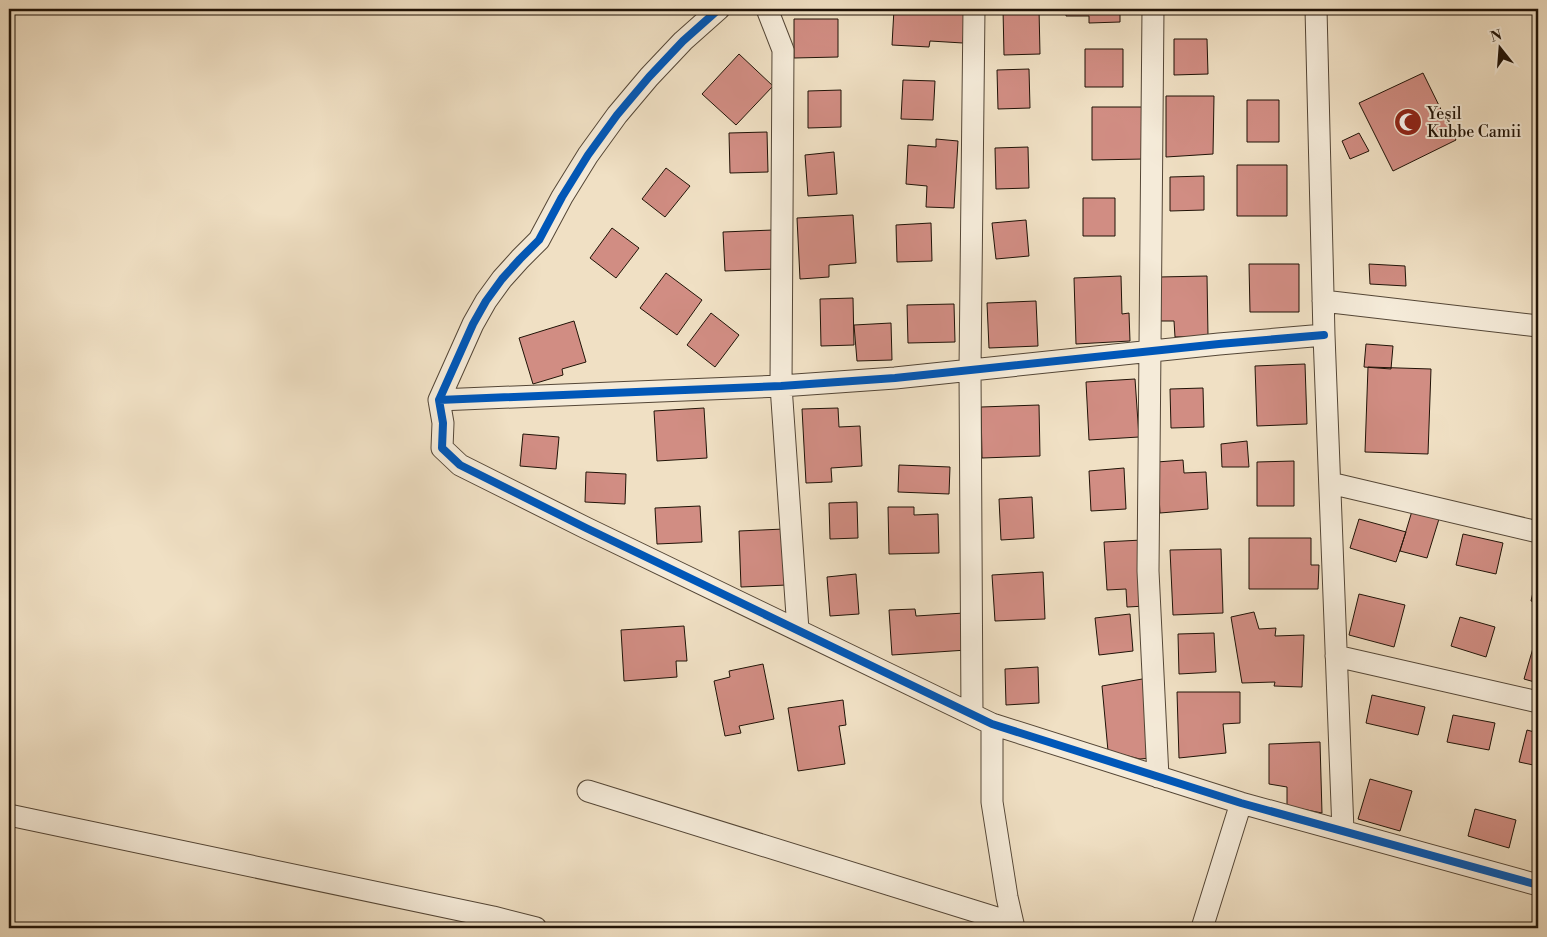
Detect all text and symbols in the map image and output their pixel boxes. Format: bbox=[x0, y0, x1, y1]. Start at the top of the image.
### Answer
north arrow bbox=[1474, 22, 1524, 72]
text: N bbox=[1489, 26, 1504, 47]
place label: Yeşil Kubbe Camii bbox=[1426, 104, 1521, 142]
mosque icon: Yeşil Kubbe Camii bbox=[1393, 107, 1423, 137]

